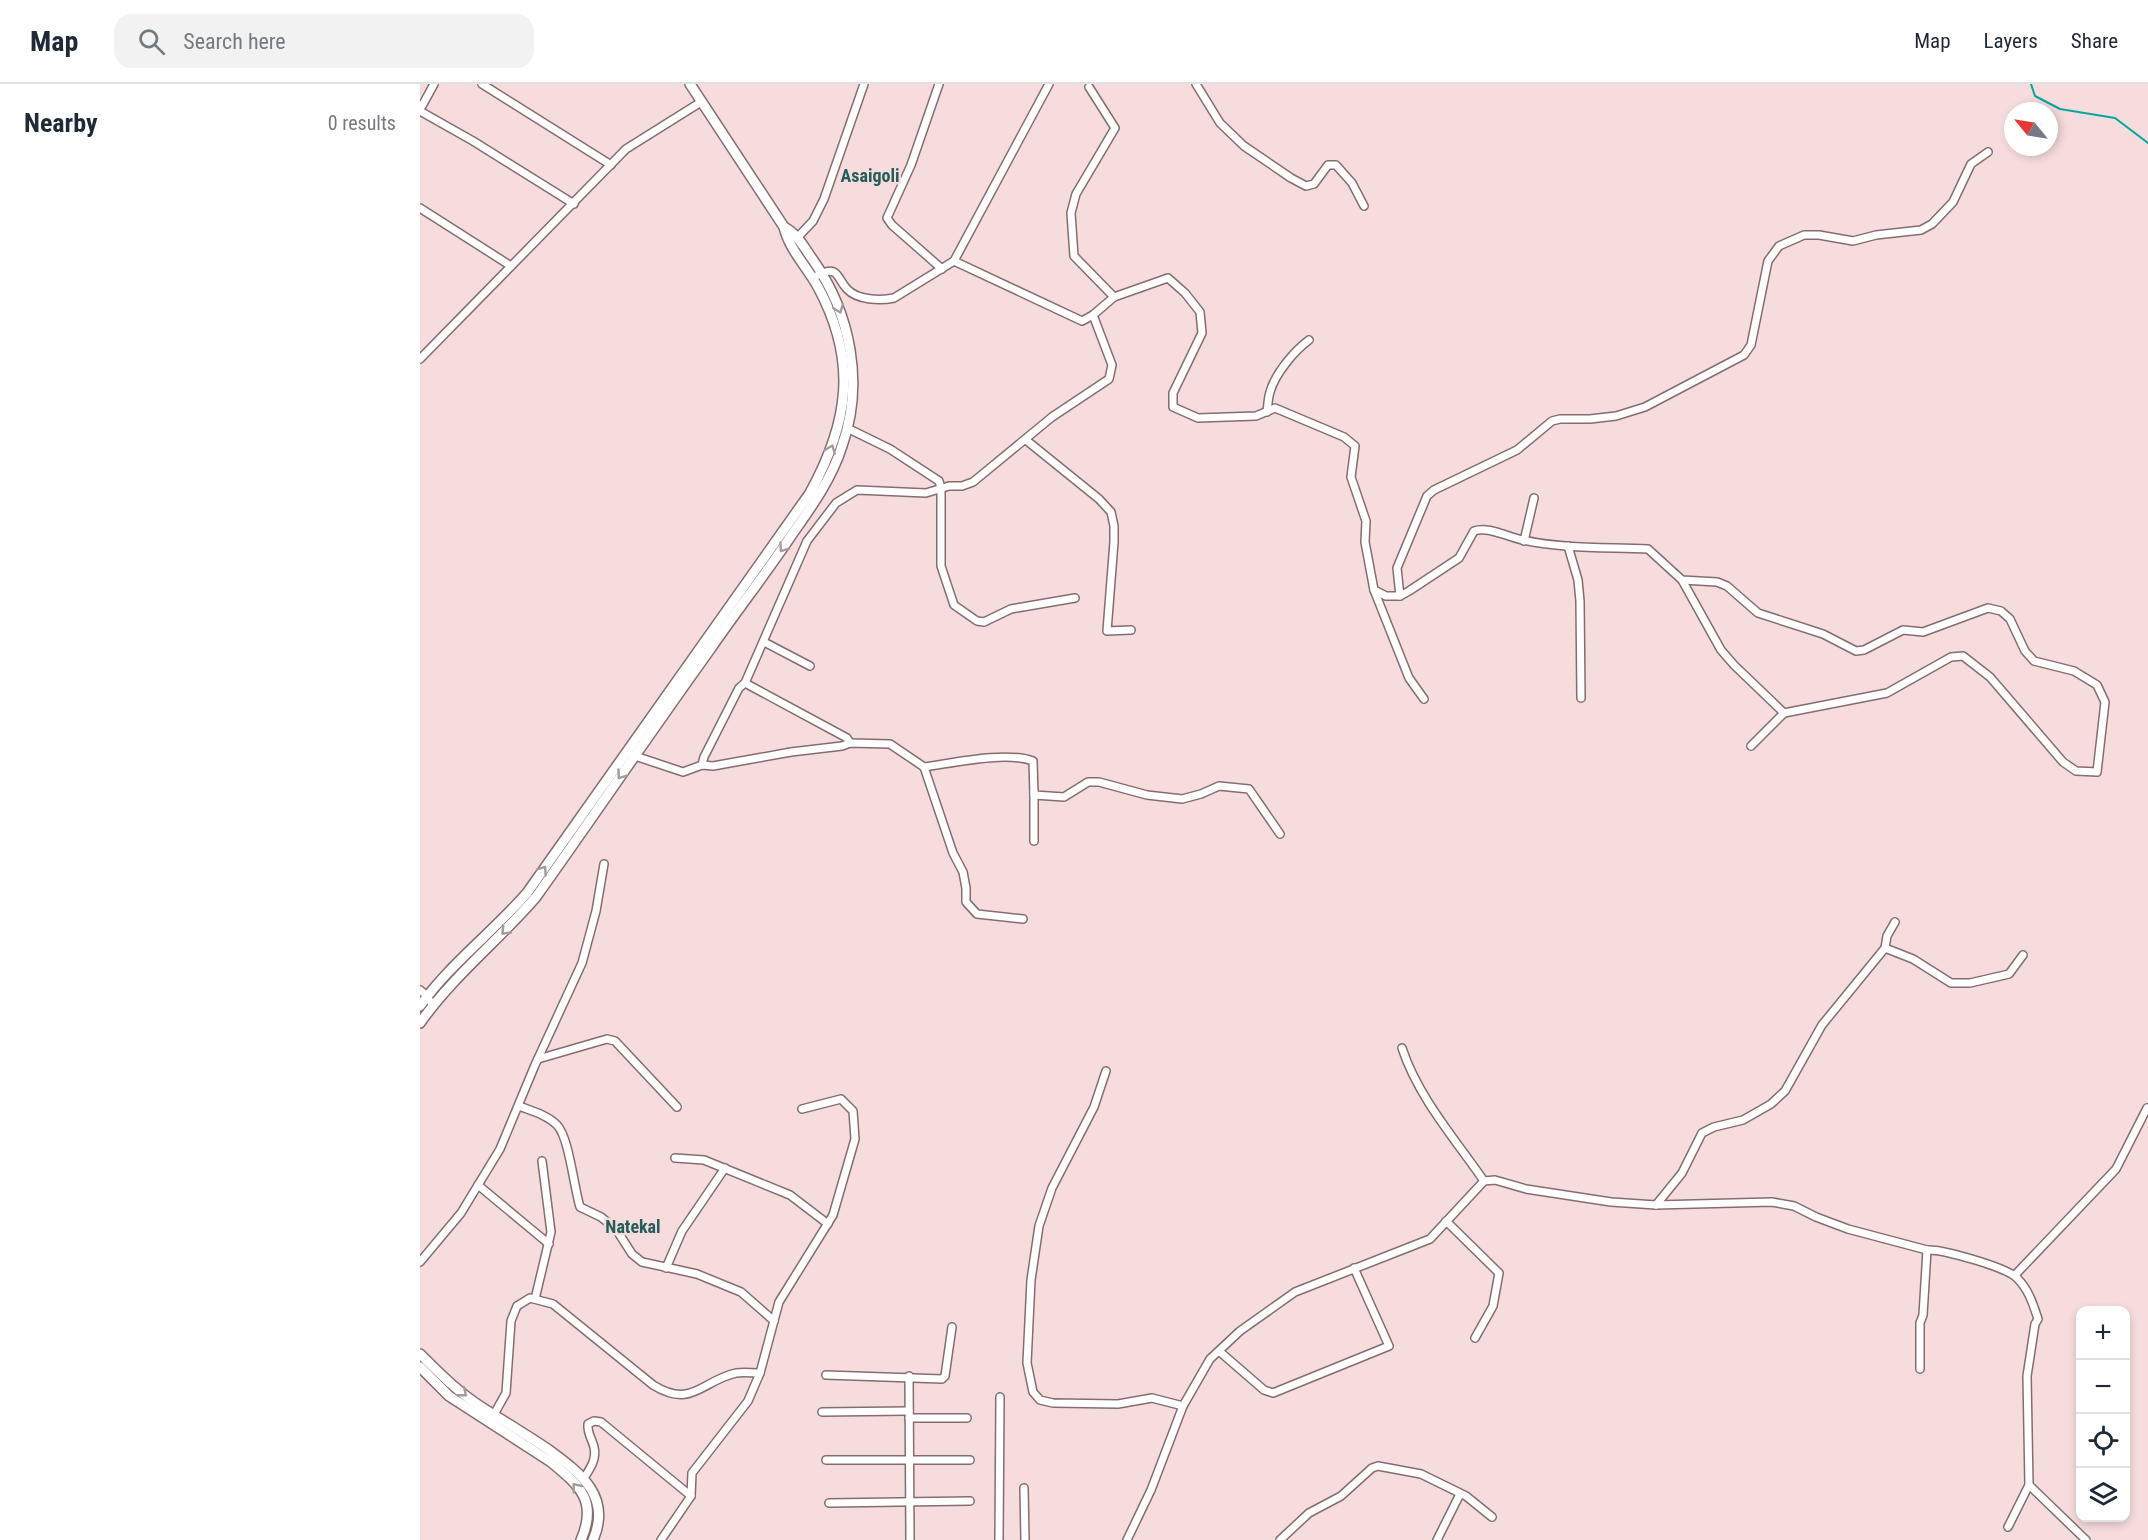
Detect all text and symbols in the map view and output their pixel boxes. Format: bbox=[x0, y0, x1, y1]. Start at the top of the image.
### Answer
search box bbox=[114, 14, 534, 68]
text: Map bbox=[30, 25, 78, 58]
icon: search bbox=[135, 25, 168, 58]
text: Search here bbox=[183, 29, 286, 54]
text: Map bbox=[1914, 29, 1951, 53]
text: Layers bbox=[1984, 29, 2038, 53]
text: Share bbox=[2071, 29, 2118, 53]
north arrow bbox=[2004, 102, 2058, 156]
text: Nearby bbox=[24, 108, 98, 138]
text: 0 results bbox=[328, 111, 396, 135]
district label: Asaigoli bbox=[840, 165, 900, 186]
one-way arrow bbox=[832, 303, 844, 314]
one-way arrow bbox=[823, 445, 836, 455]
one-way arrow bbox=[779, 541, 790, 552]
one-way arrow bbox=[617, 768, 628, 779]
one-way arrow bbox=[536, 865, 547, 876]
one-way arrow bbox=[501, 924, 512, 934]
district label: Natekal bbox=[605, 1216, 661, 1237]
map controls bbox=[2076, 1306, 2130, 1522]
button: + bbox=[2076, 1306, 2130, 1360]
button: − bbox=[2076, 1360, 2130, 1414]
one-way arrow bbox=[456, 1386, 467, 1397]
button: locate bbox=[2076, 1414, 2130, 1468]
button: layers bbox=[2076, 1468, 2130, 1522]
one-way arrow bbox=[572, 1483, 583, 1494]

